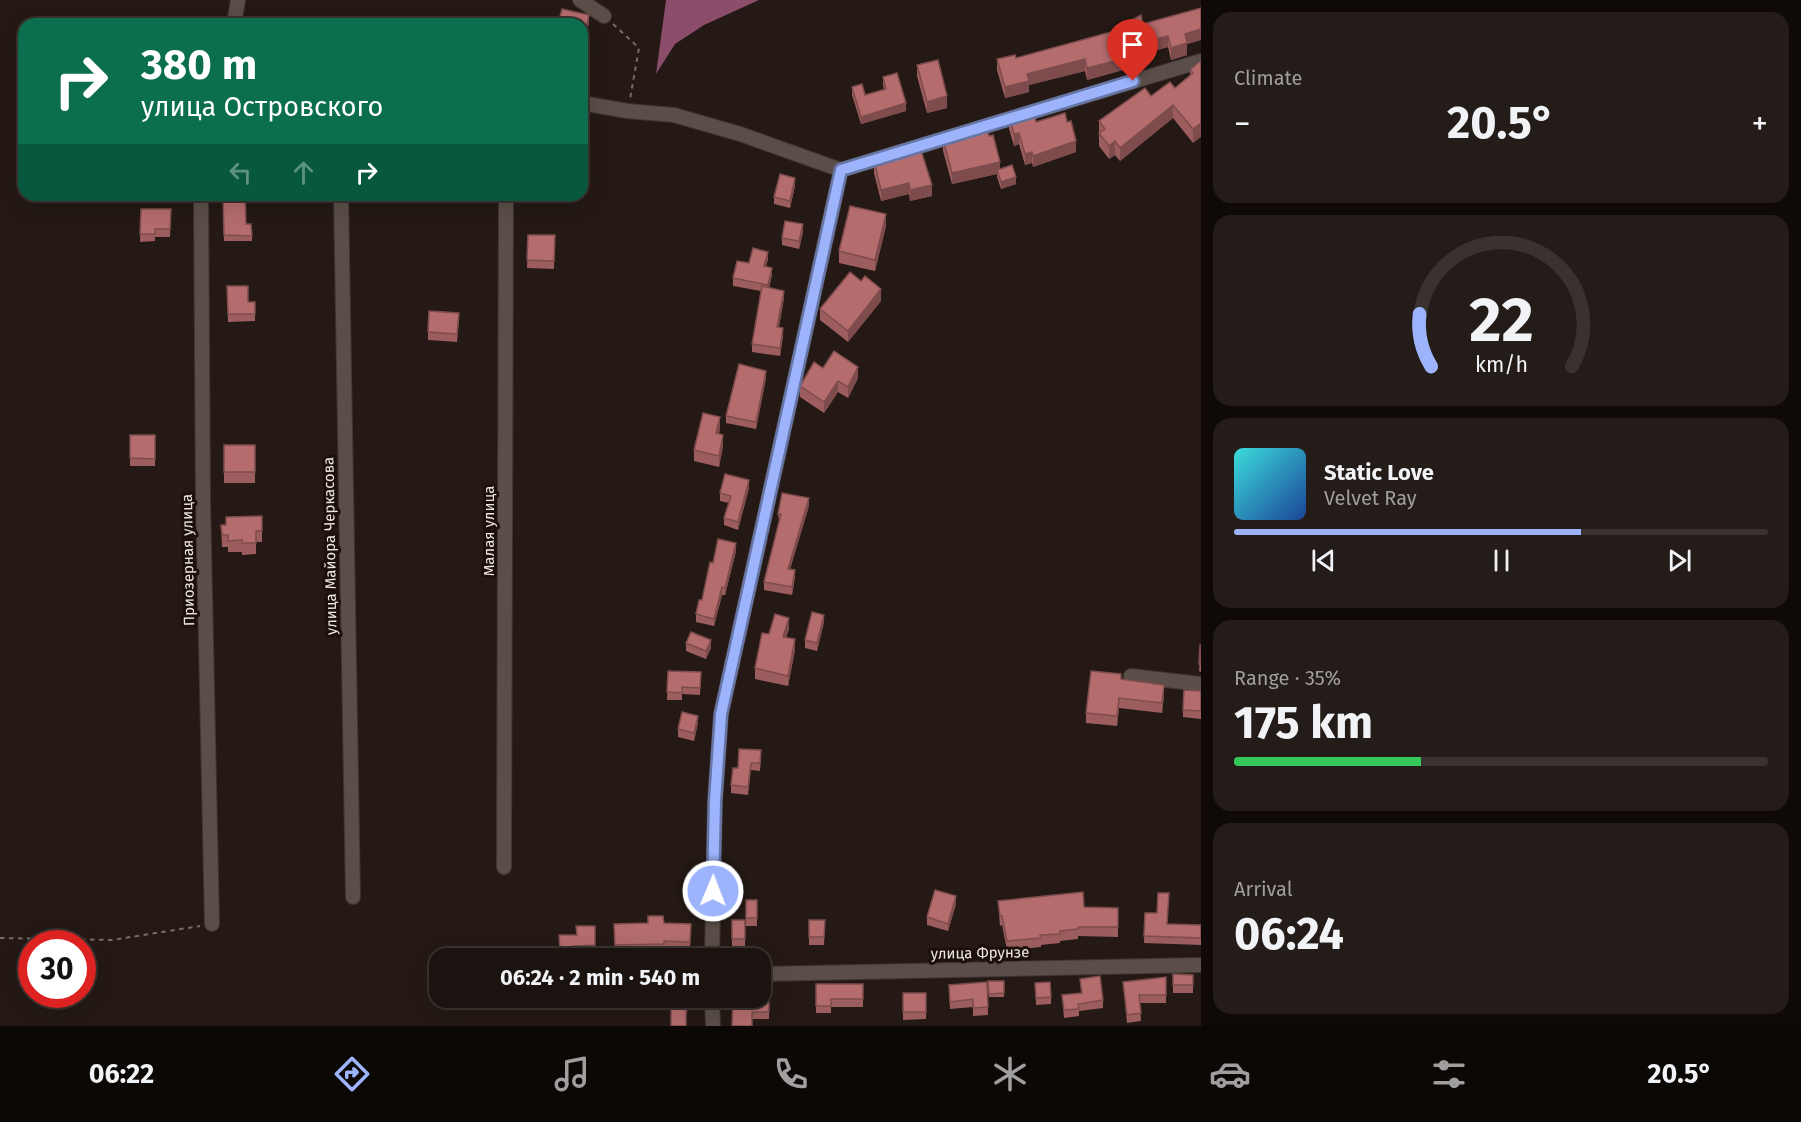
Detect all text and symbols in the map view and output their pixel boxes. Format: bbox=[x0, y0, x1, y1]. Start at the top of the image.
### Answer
pin bbox=[1107, 19, 1158, 81]
icon: arrive bbox=[1116, 28, 1149, 61]
text: 380 m bbox=[141, 40, 257, 90]
icon: right bbox=[42, 42, 120, 120]
text: Climate bbox=[1234, 66, 1302, 90]
text: улица Островского bbox=[141, 91, 383, 123]
text: 20.5° bbox=[1447, 96, 1555, 150]
text: − bbox=[1234, 104, 1251, 144]
text: + bbox=[1752, 104, 1768, 144]
icon: left bbox=[224, 156, 257, 189]
icon: ahead bbox=[287, 156, 320, 189]
icon: right bbox=[350, 156, 383, 189]
text: 22 bbox=[1469, 283, 1533, 358]
text: km/h bbox=[1474, 353, 1528, 379]
street label: улица Майора Черкасова bbox=[319, 457, 341, 635]
text: Static Love bbox=[1324, 459, 1434, 486]
street label: Малая улица bbox=[480, 486, 498, 576]
text: Velvet Ray bbox=[1324, 486, 1417, 510]
street label: Приозерная улица bbox=[178, 494, 198, 626]
icon: previous bbox=[1307, 544, 1340, 577]
icon: pause bbox=[1485, 544, 1518, 577]
icon: next bbox=[1663, 544, 1696, 577]
text: Range · 35% bbox=[1234, 666, 1341, 690]
text: 175 km bbox=[1234, 696, 1373, 750]
position arrow bbox=[681, 859, 745, 923]
text: Arrival bbox=[1234, 877, 1293, 901]
text: 06:24 bbox=[1234, 907, 1344, 961]
speed limit sign: 30 bbox=[18, 930, 96, 1008]
street label: улица Фрунзе bbox=[930, 943, 1030, 963]
text: 06:24 · 2 min · 540 m bbox=[500, 964, 700, 991]
icon: directions bbox=[331, 1053, 373, 1095]
icon: music bbox=[551, 1053, 593, 1095]
icon: phone bbox=[770, 1053, 812, 1095]
icon: climate bbox=[989, 1053, 1031, 1095]
icon: car bbox=[1209, 1053, 1251, 1095]
icon: filters bbox=[1428, 1053, 1470, 1095]
text: 06:22 bbox=[89, 1058, 154, 1090]
text: 20.5° bbox=[1648, 1058, 1712, 1090]

